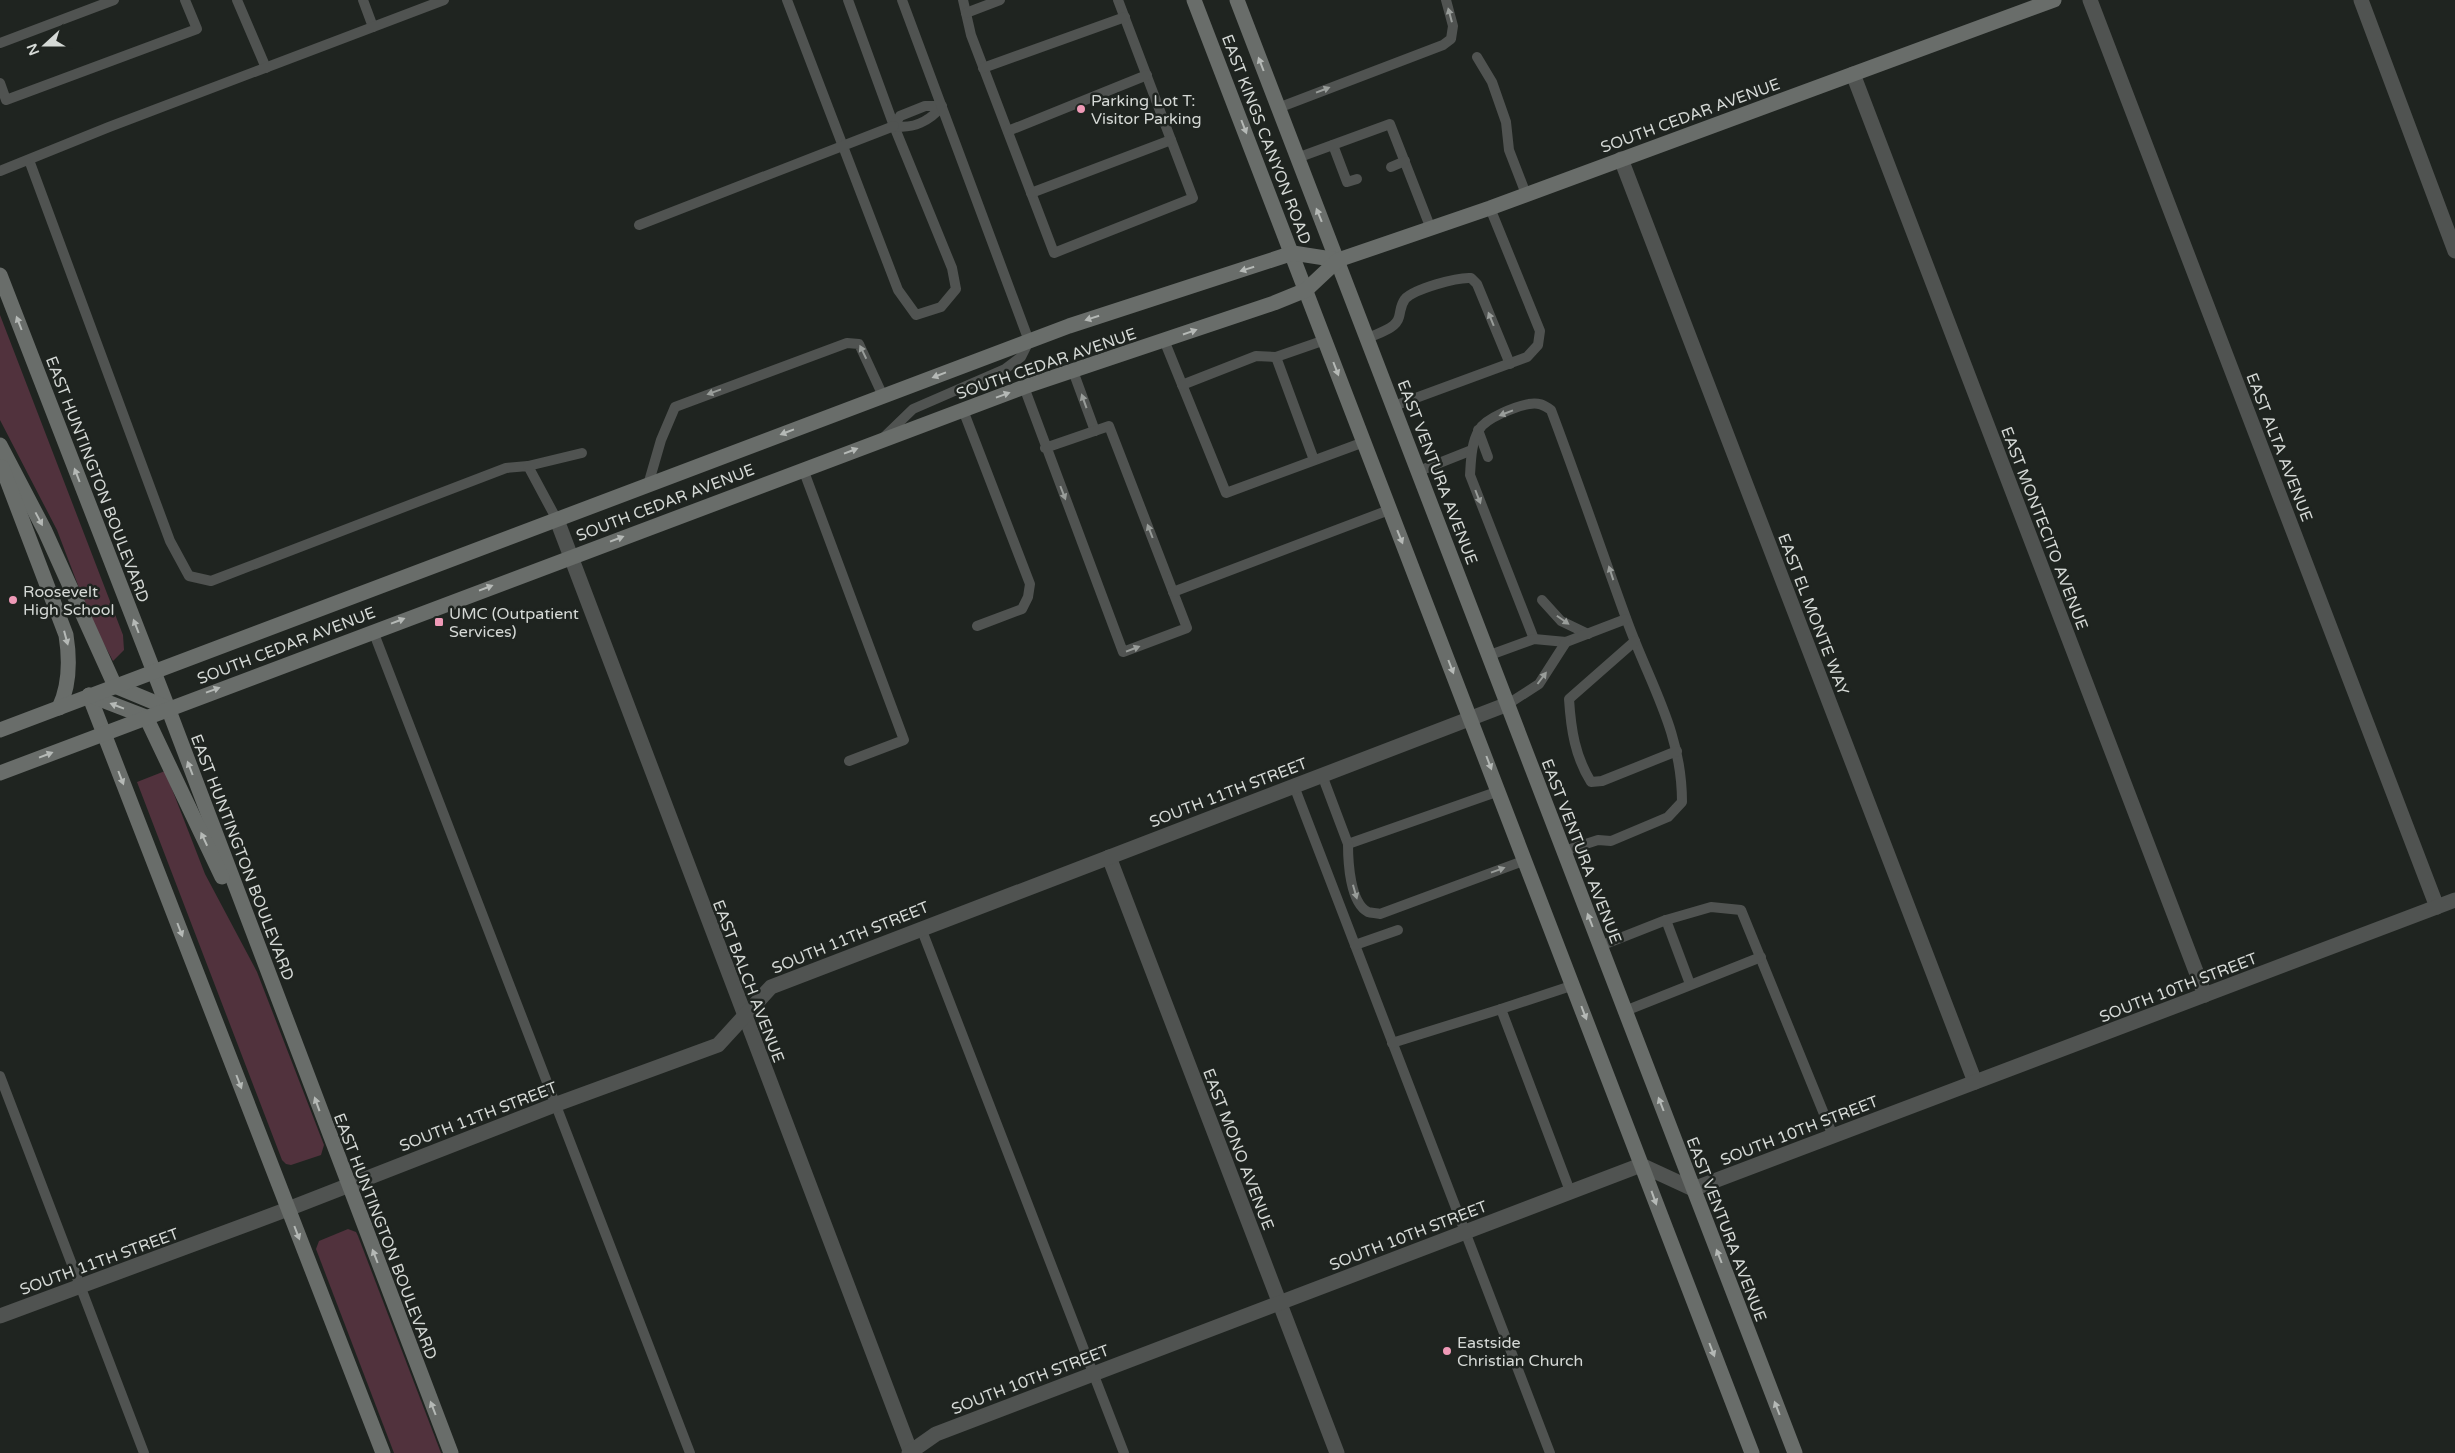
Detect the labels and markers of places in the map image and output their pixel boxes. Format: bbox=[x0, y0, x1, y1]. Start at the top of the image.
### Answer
place label: Parking Lot T: Visitor Parking bbox=[1091, 91, 1202, 129]
marker: Parking Lot T: Visitor Parking bbox=[1075, 103, 1087, 115]
place label: Roosevelt High School bbox=[23, 582, 114, 620]
marker: Roosevelt High School bbox=[7, 594, 19, 606]
place label: UMC (Outpatient Services) bbox=[449, 604, 579, 642]
marker: UMC (Outpatient Services) bbox=[433, 616, 445, 628]
place label: Eastside Christian Church bbox=[1457, 1333, 1583, 1371]
marker: Eastside Christian Church bbox=[1441, 1345, 1453, 1357]

